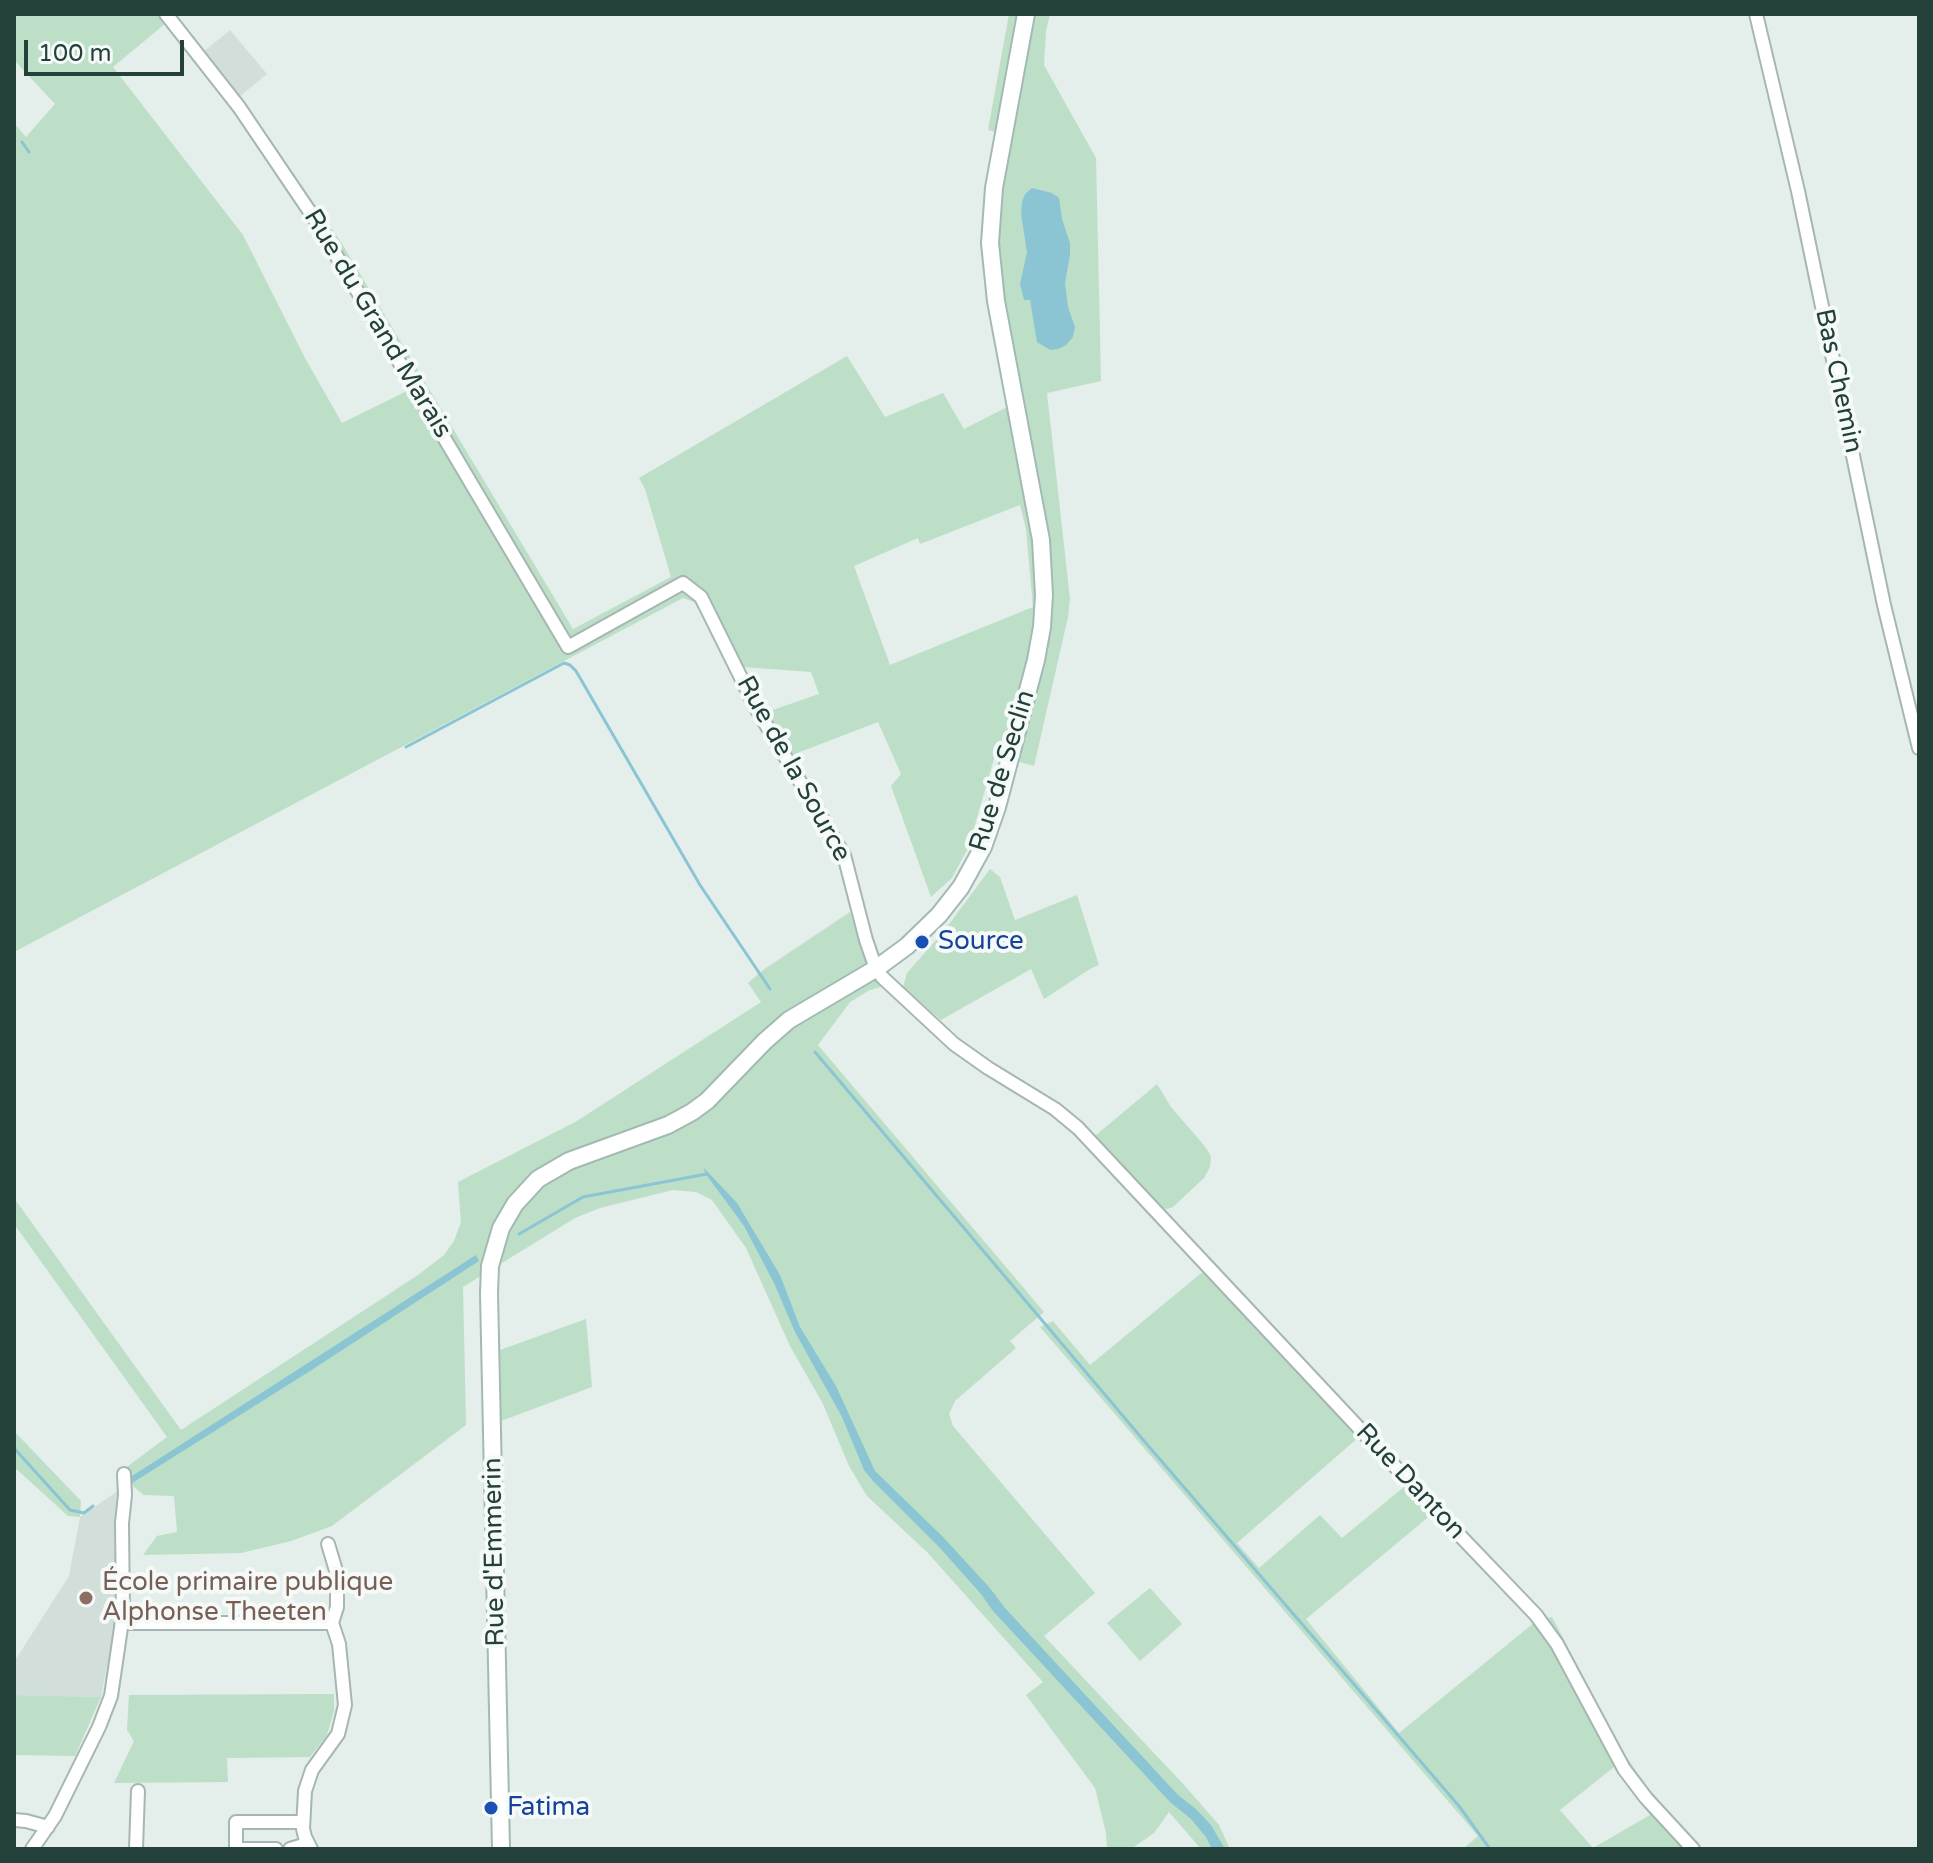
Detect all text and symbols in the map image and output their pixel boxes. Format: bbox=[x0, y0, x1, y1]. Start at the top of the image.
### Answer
scale bar bbox=[28, 24, 188, 74]
text: 100 m bbox=[38, 39, 112, 68]
street label: Rue du Grand Marais bbox=[296, 204, 458, 444]
street label: Bas Chemin bbox=[1807, 306, 1869, 456]
street label: Rue de la Source bbox=[729, 671, 857, 867]
street label: Rue de Seclin bbox=[964, 687, 1042, 855]
place label: Source bbox=[938, 926, 1024, 958]
marker: Source bbox=[913, 933, 931, 951]
street label: Rue Danton bbox=[1349, 1418, 1471, 1546]
street label: Rue d'Emmerin bbox=[478, 1457, 512, 1647]
place label: École primaire publique Alphonse Theeten bbox=[102, 1567, 393, 1628]
marker: École primaire publique Alphonse Theeten bbox=[77, 1589, 95, 1607]
place label: Fatima bbox=[507, 1792, 590, 1824]
marker: Fatima bbox=[482, 1799, 500, 1817]

